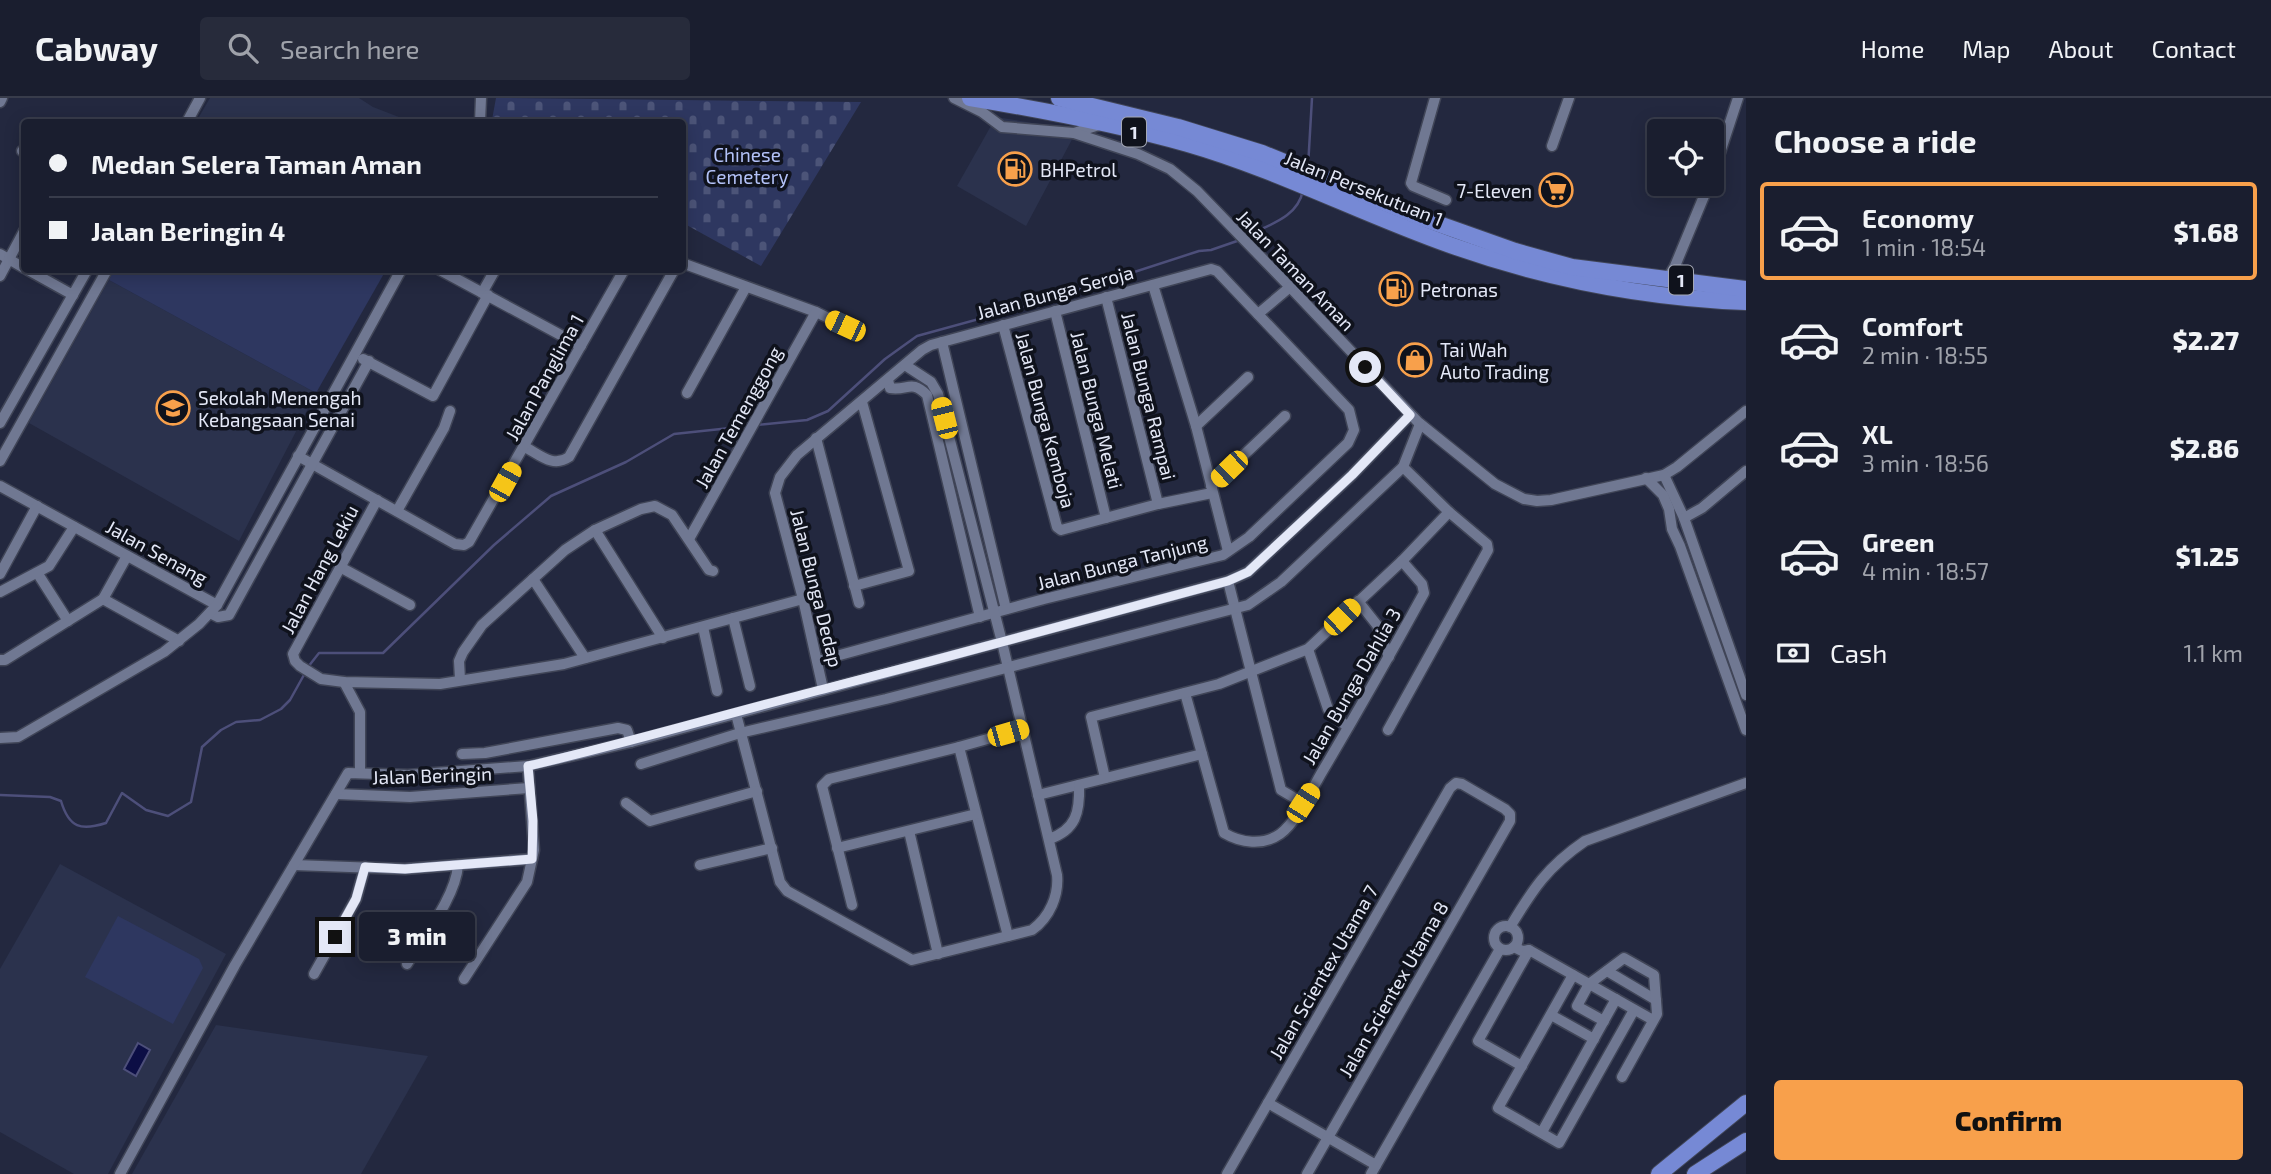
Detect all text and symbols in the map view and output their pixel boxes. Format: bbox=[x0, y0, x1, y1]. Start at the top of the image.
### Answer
search box bbox=[200, 17, 690, 80]
text: Cabway bbox=[35, 28, 158, 68]
icon: search bbox=[224, 29, 262, 67]
text: Search here bbox=[280, 33, 420, 64]
text: Home bbox=[1861, 34, 1924, 63]
text: Map bbox=[1962, 34, 2010, 63]
text: About bbox=[2048, 34, 2114, 63]
text: Contact bbox=[2152, 34, 2236, 63]
road number: 1 bbox=[1122, 117, 1146, 146]
map controls bbox=[1647, 119, 1724, 196]
button: locate bbox=[1647, 119, 1724, 196]
text: Choose a ride bbox=[1774, 121, 1977, 159]
park label: Chinese Cemetery bbox=[706, 143, 789, 188]
street label: Jalan Persekutuan 1 bbox=[1281, 146, 1447, 230]
text: Medan Selera Taman Aman bbox=[91, 148, 422, 179]
fuel station icon: BHPetrol bbox=[996, 150, 1034, 188]
place label: BHPetrol bbox=[1040, 158, 1117, 181]
supermarket icon: 7-Eleven bbox=[1537, 171, 1575, 209]
place label: 7-Eleven bbox=[1457, 179, 1532, 202]
icon: car bbox=[1778, 200, 1841, 263]
text: Economy bbox=[1862, 202, 1974, 233]
street label: Jalan Taman Aman bbox=[1232, 205, 1360, 335]
text: Jalan Beringin 4 bbox=[91, 215, 285, 246]
text: $1.68 bbox=[2173, 216, 2239, 247]
text: 1 min · 18:54 bbox=[1862, 233, 1986, 261]
street label: Jalan Bunga Seroja bbox=[974, 260, 1136, 324]
road number: 1 bbox=[1669, 266, 1693, 294]
fuel station icon: Petronas bbox=[1377, 270, 1415, 308]
place label: Petronas bbox=[1420, 278, 1498, 301]
car bbox=[822, 308, 869, 344]
icon: car bbox=[1778, 308, 1841, 371]
street label: Jalan Panglima 1 bbox=[500, 310, 588, 444]
street label: Jalan Bunga Rampai bbox=[1117, 310, 1181, 482]
text: Comfort bbox=[1862, 310, 1963, 341]
text: $2.27 bbox=[2172, 324, 2239, 355]
street label: Jalan Bunga Kemboja bbox=[1011, 329, 1081, 511]
street label: Jalan Bunga Melati bbox=[1066, 329, 1128, 491]
place label: Tai Wah Auto Trading bbox=[1440, 338, 1549, 383]
shop icon: Tai Wah Auto Trading bbox=[1396, 341, 1434, 379]
text: 2 min · 18:55 bbox=[1862, 341, 1988, 369]
street label: Jalan Temenggong bbox=[690, 342, 787, 492]
route start bbox=[1349, 351, 1381, 383]
place label: Sekolah Menengah Kebangsaan Senai bbox=[198, 386, 362, 431]
school or university icon: Sekolah Menengah Kebangsaan Senai bbox=[154, 389, 192, 427]
car bbox=[929, 395, 960, 441]
icon: car bbox=[1778, 416, 1841, 479]
text: XL bbox=[1862, 418, 1893, 449]
text: $2.86 bbox=[2170, 432, 2239, 463]
car bbox=[1207, 447, 1252, 491]
text: 3 min · 18:56 bbox=[1862, 449, 1989, 477]
car bbox=[486, 459, 525, 505]
street label: Jalan Hang Lekiu bbox=[275, 501, 363, 637]
street label: Jalan Bunga Dedap bbox=[786, 507, 848, 669]
street label: Jalan Senang bbox=[102, 515, 212, 589]
icon: car bbox=[1778, 524, 1841, 587]
text: Green bbox=[1862, 526, 1935, 557]
street label: Jalan Bunga Tanjung bbox=[1035, 530, 1210, 594]
text: $1.25 bbox=[2175, 540, 2239, 571]
text: 4 min · 18:57 bbox=[1862, 557, 1989, 585]
car bbox=[1320, 595, 1365, 639]
street label: Jalan Bunga Dahlia 3 bbox=[1297, 604, 1405, 768]
icon: cash bbox=[1774, 634, 1812, 672]
text: Cash bbox=[1830, 637, 1887, 668]
text: 1.1 km bbox=[2183, 639, 2243, 667]
car bbox=[985, 717, 1032, 749]
street label: Jalan Beringin bbox=[372, 761, 492, 789]
car bbox=[1283, 780, 1324, 826]
street label: Jalan Scientex Utama 7 bbox=[1264, 881, 1382, 1063]
street label: Jalan Scientex Utama 8 bbox=[1333, 897, 1453, 1081]
callout: 3 min bbox=[360, 912, 475, 962]
route end bbox=[319, 921, 351, 953]
text: 3 min bbox=[387, 922, 447, 950]
button: Confirm bbox=[1774, 1080, 2243, 1160]

